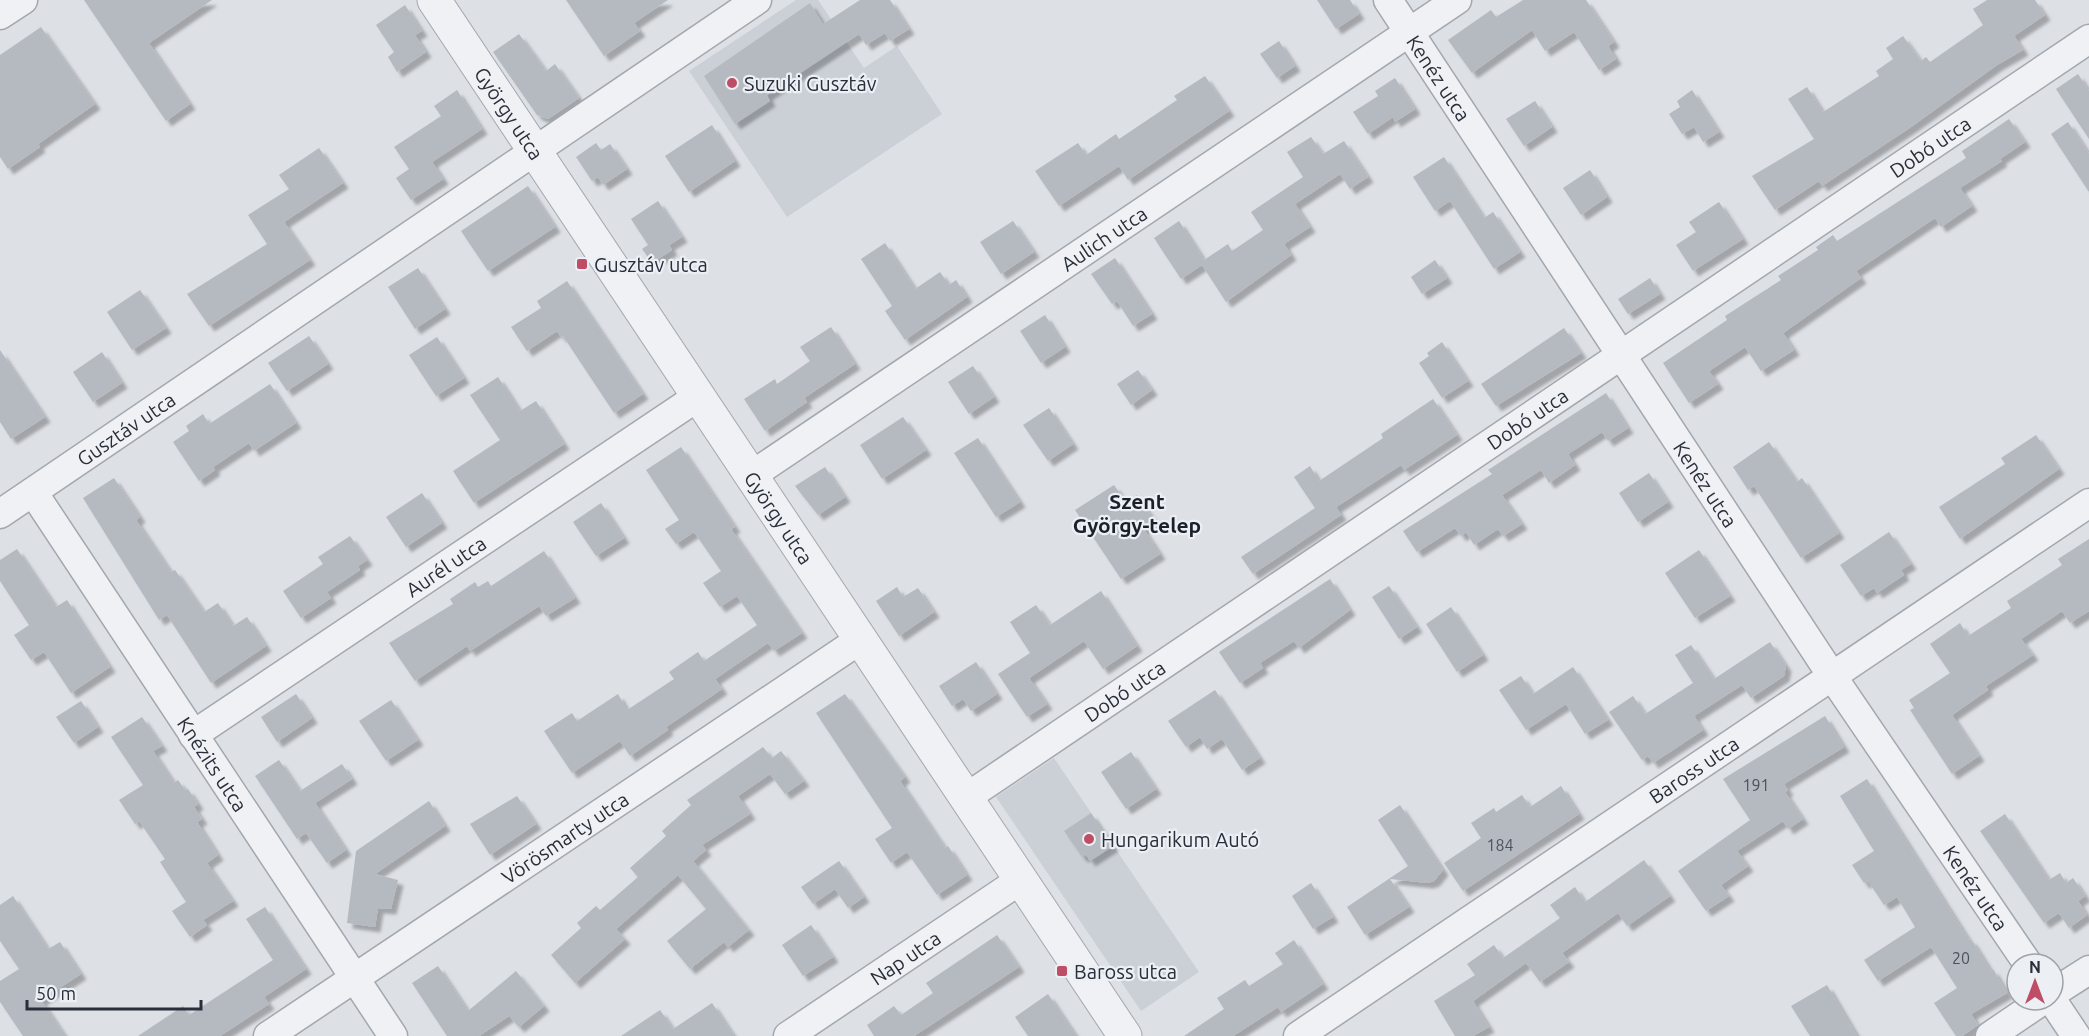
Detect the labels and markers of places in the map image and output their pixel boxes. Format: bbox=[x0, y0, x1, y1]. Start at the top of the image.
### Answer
place label: Suzuki Gusztáv bbox=[744, 72, 877, 95]
marker: Suzuki Gusztáv bbox=[725, 76, 739, 90]
place label: Gusztáv utca bbox=[594, 253, 708, 276]
marker: Gusztáv utca bbox=[575, 257, 589, 271]
place label: Hungarikum Autó bbox=[1101, 828, 1259, 851]
marker: Hungarikum Autó bbox=[1082, 832, 1096, 846]
place label: Baross utca bbox=[1074, 960, 1177, 983]
marker: Baross utca bbox=[1055, 964, 1069, 978]

